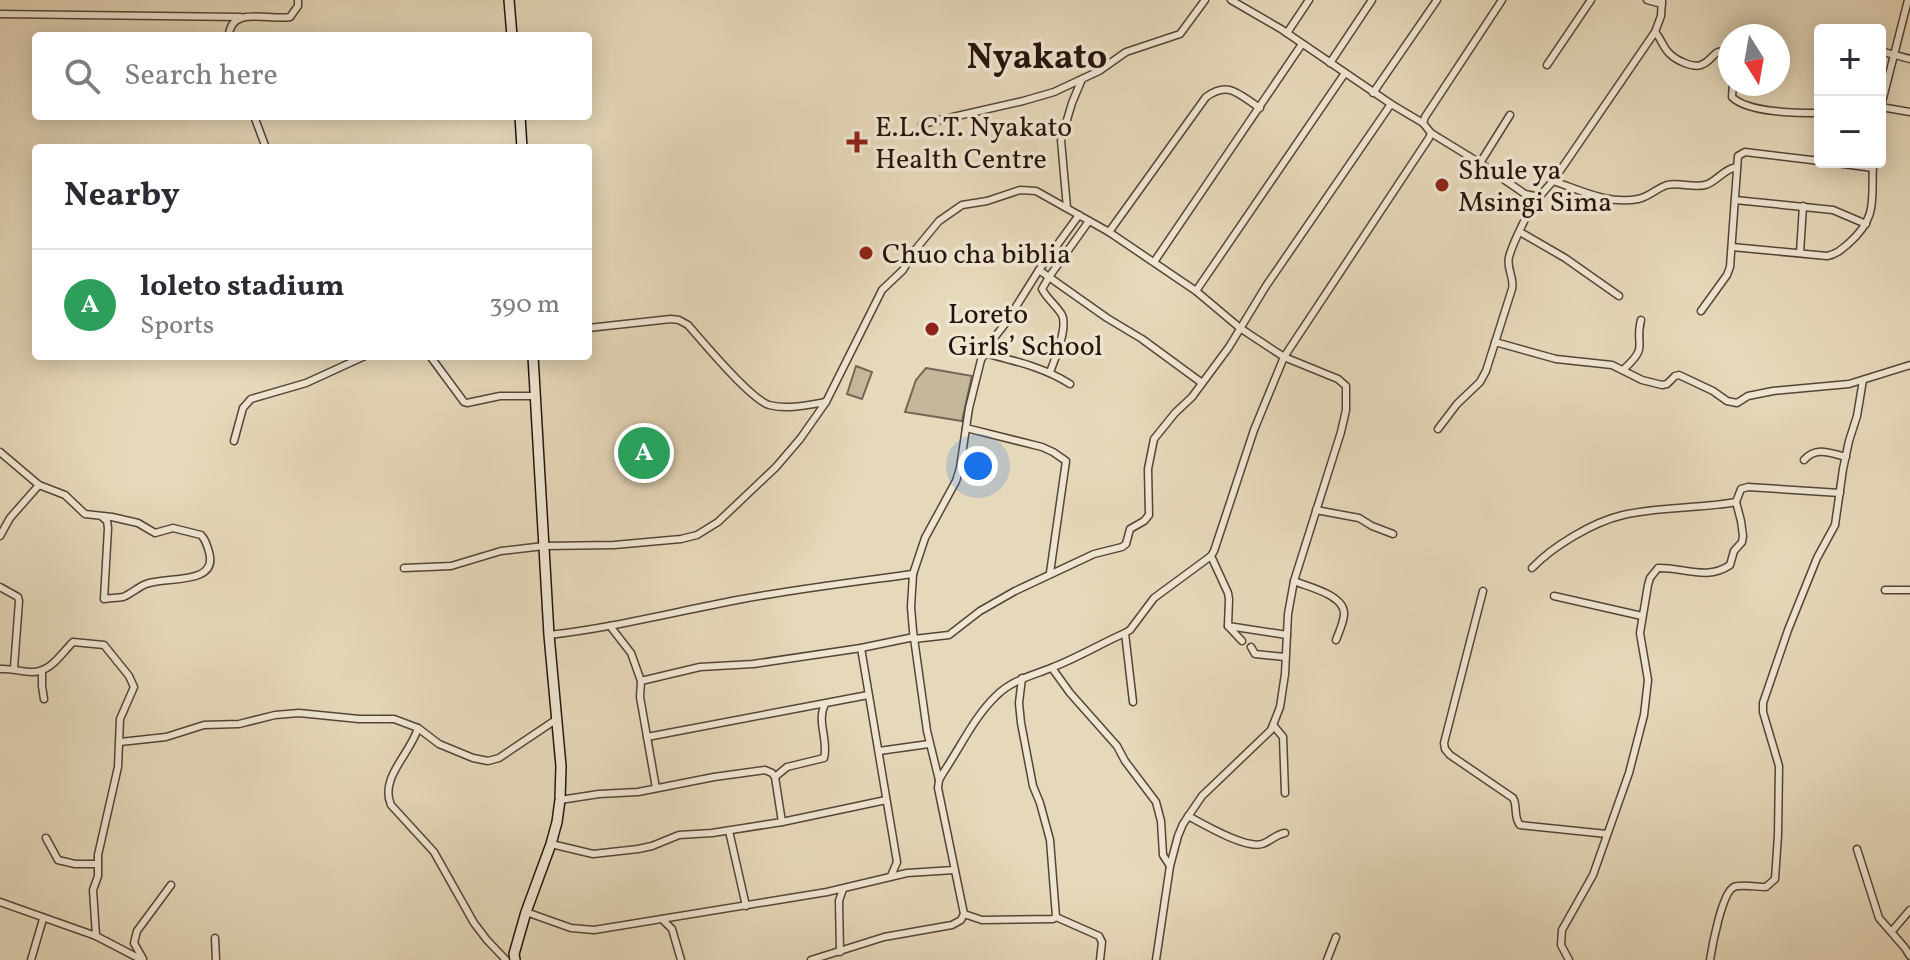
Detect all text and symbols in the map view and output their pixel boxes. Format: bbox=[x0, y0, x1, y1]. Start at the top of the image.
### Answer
north arrow bbox=[1718, 24, 1790, 96]
map controls bbox=[1814, 24, 1886, 168]
button: + bbox=[1814, 24, 1886, 96]
search box bbox=[32, 32, 592, 120]
district label: Nyakato bbox=[967, 34, 1107, 84]
icon: search bbox=[60, 54, 104, 98]
text: Search here bbox=[124, 55, 278, 97]
button: − bbox=[1814, 96, 1886, 168]
place label: E.L.C.T. Nyakato Health Centre bbox=[875, 109, 1072, 180]
marker: E.L.C.T. Nyakato Health Centre bbox=[846, 131, 868, 153]
place label: Shule ya Msingi Sima bbox=[1458, 152, 1612, 223]
text: Nearby bbox=[64, 173, 180, 220]
marker: Shule ya Msingi Sima bbox=[1433, 176, 1451, 194]
place label: Chuo cha biblia bbox=[882, 236, 1071, 275]
marker: Chuo cha biblia bbox=[857, 244, 875, 262]
text: loleto stadium bbox=[140, 266, 344, 308]
text: A bbox=[81, 287, 99, 323]
text: 390 m bbox=[489, 287, 560, 323]
place label: Loreto Girls’ School bbox=[948, 296, 1103, 367]
text: Sports bbox=[140, 308, 214, 344]
marker: Loreto Girls’ School bbox=[923, 320, 941, 338]
pin: A bbox=[618, 423, 670, 483]
your location bbox=[958, 446, 998, 486]

